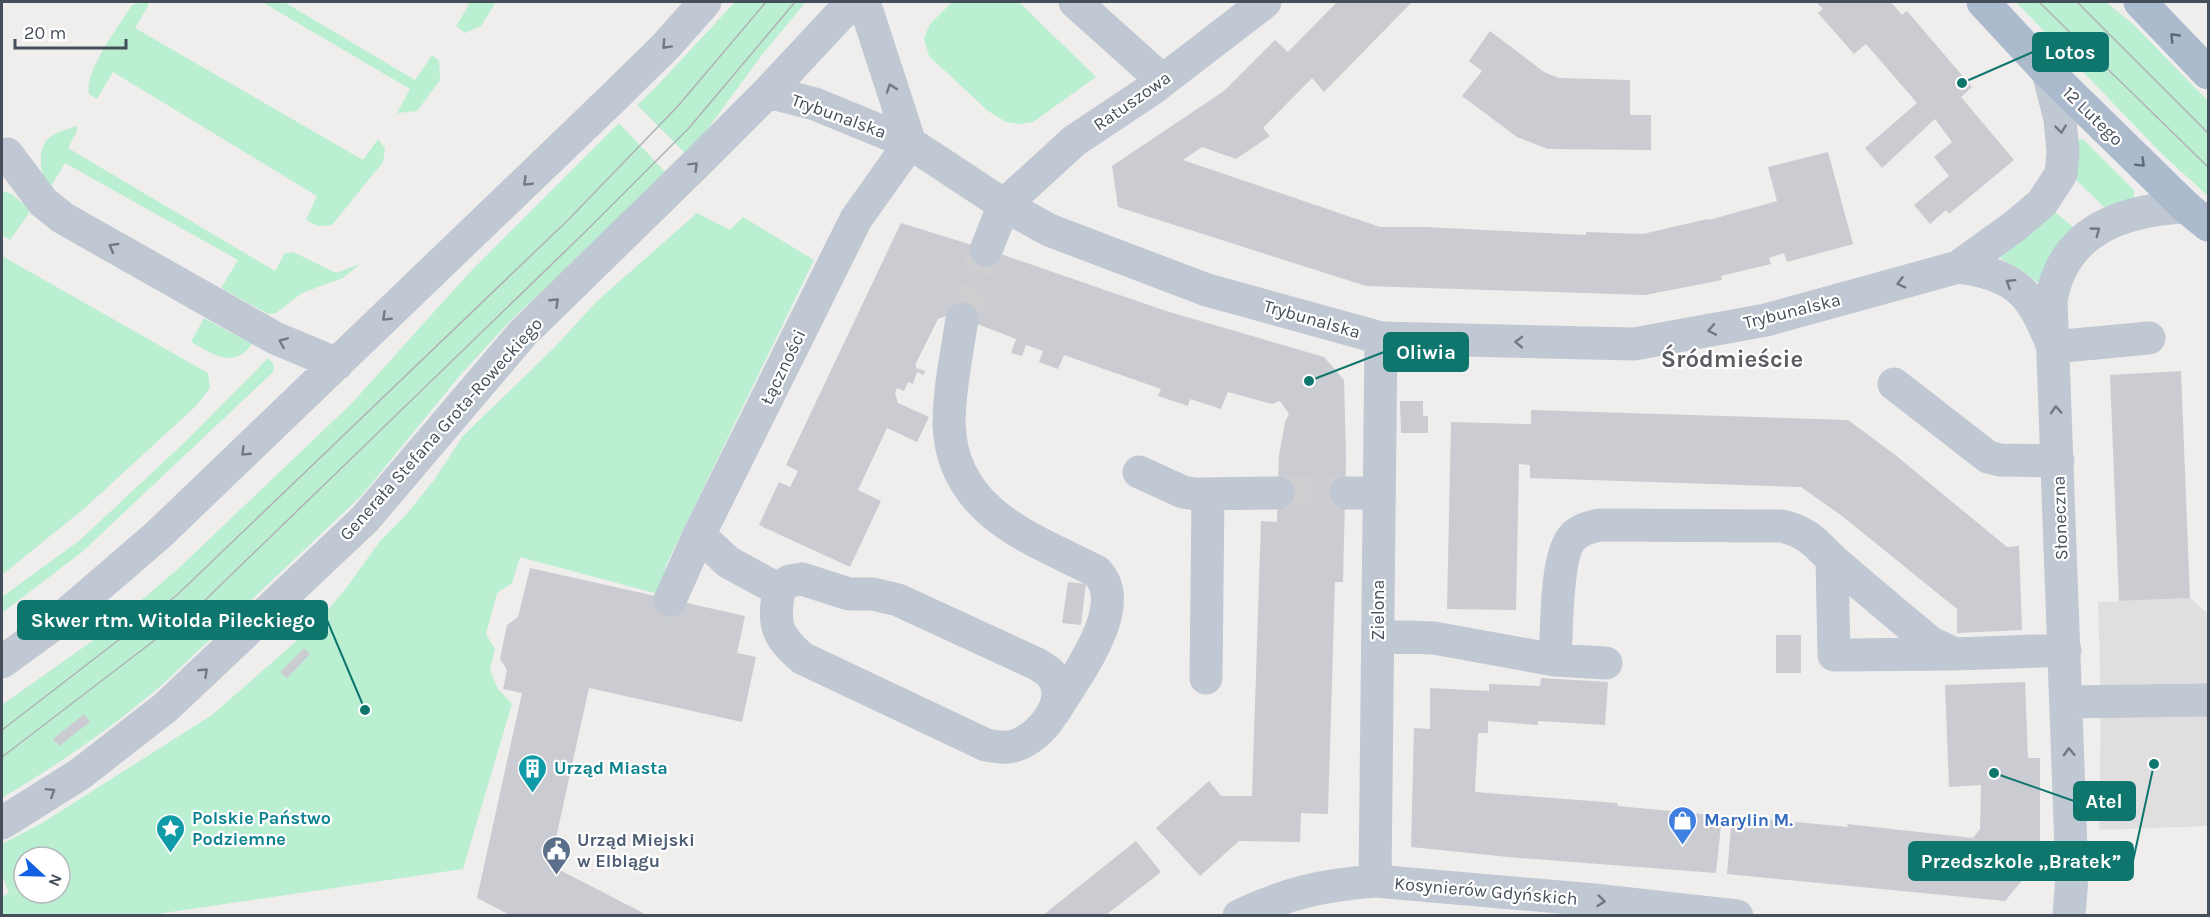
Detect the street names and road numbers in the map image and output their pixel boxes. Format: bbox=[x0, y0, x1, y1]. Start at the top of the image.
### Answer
street label: Ratuszowa bbox=[1089, 66, 1175, 136]
street label: 12 Lutego bbox=[2058, 82, 2128, 150]
street label: Trybunalska bbox=[789, 89, 889, 143]
street label: Trybunalska bbox=[1741, 288, 1843, 334]
street label: Trybunalska bbox=[1261, 295, 1363, 343]
street label: Generała Stefana Grota-Roweckiego bbox=[335, 313, 547, 545]
street label: Łączności bbox=[755, 326, 811, 408]
street label: Słoneczna bbox=[2048, 475, 2072, 561]
street label: Zielona bbox=[1367, 580, 1389, 640]
street label: Kosynierów Gdyńskich bbox=[1393, 872, 1579, 910]

